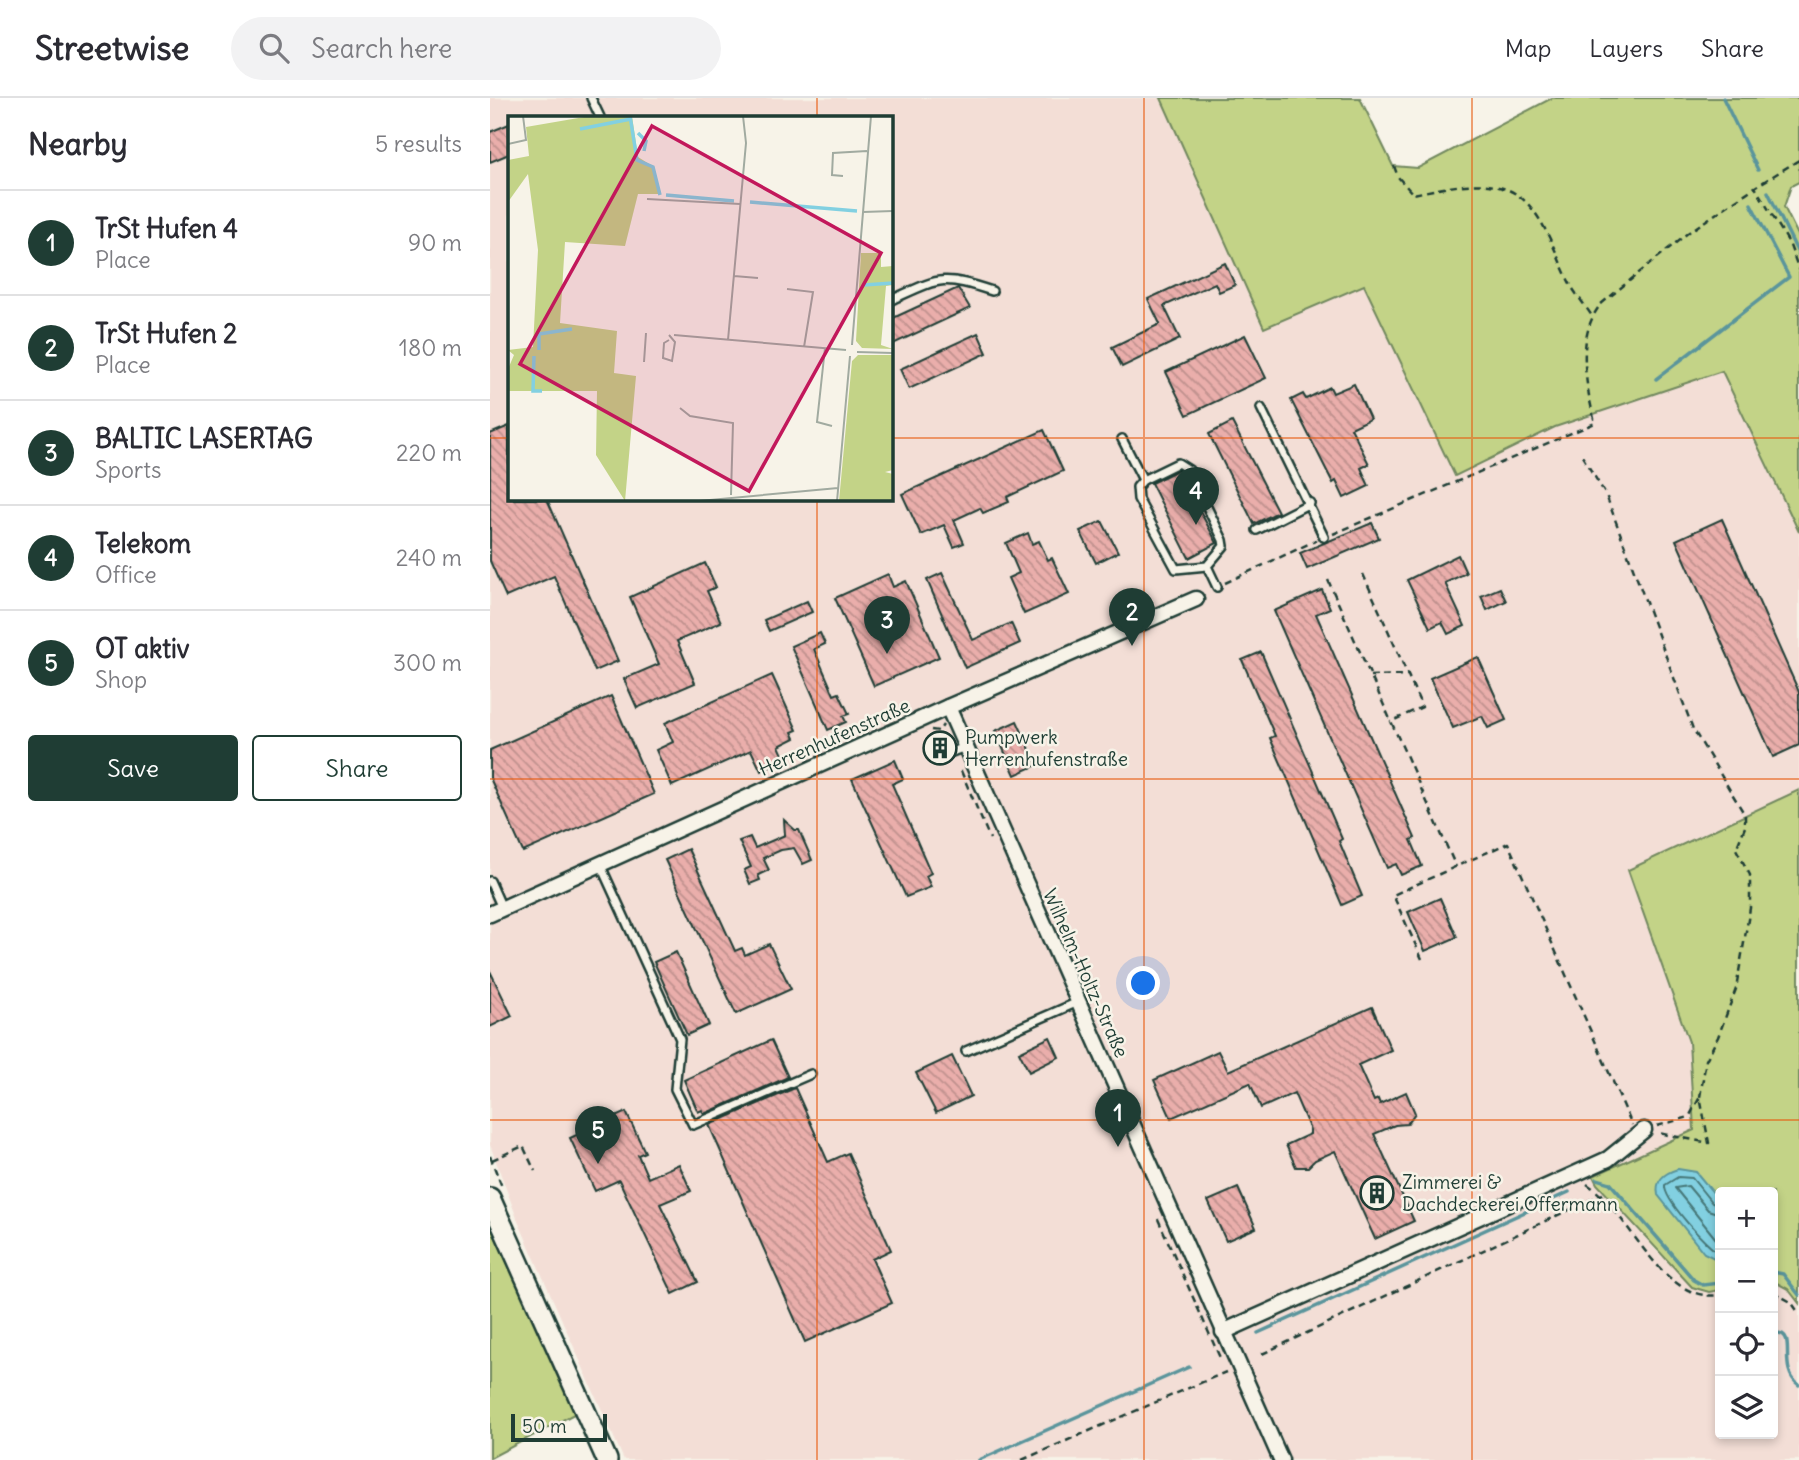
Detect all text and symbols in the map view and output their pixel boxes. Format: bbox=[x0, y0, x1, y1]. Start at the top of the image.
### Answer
search box bbox=[231, 17, 721, 80]
text: Streetwise bbox=[35, 27, 189, 69]
icon: search bbox=[255, 29, 293, 67]
text: Search here bbox=[311, 32, 452, 65]
text: Map bbox=[1505, 33, 1551, 63]
text: Layers bbox=[1589, 33, 1663, 63]
text: Share bbox=[1701, 33, 1764, 63]
inset map bbox=[508, 116, 892, 500]
text: Nearby bbox=[28, 125, 128, 163]
text: 5 results bbox=[375, 129, 462, 158]
text: TrSt Hufen 4 bbox=[95, 212, 238, 245]
text: 1 bbox=[46, 228, 56, 257]
text: 90 m bbox=[408, 228, 462, 257]
text: Place bbox=[95, 245, 151, 274]
text: TrSt Hufen 2 bbox=[95, 317, 237, 350]
text: 2 bbox=[45, 333, 57, 362]
text: 180 m bbox=[399, 333, 462, 362]
text: Place bbox=[95, 350, 151, 379]
text: BALTIC LASERTAG bbox=[95, 422, 313, 455]
text: 3 bbox=[44, 438, 58, 467]
text: 220 m bbox=[396, 438, 462, 467]
text: Sports bbox=[95, 455, 161, 484]
pin: 4 bbox=[1173, 467, 1219, 525]
text: Telekom bbox=[95, 527, 191, 560]
text: 4 bbox=[44, 543, 58, 572]
text: 240 m bbox=[396, 543, 462, 572]
text: Office bbox=[95, 560, 157, 589]
pin: 2 bbox=[1109, 588, 1155, 646]
pin: 3 bbox=[864, 596, 910, 654]
text: OT aktiv bbox=[95, 632, 189, 665]
text: 5 bbox=[44, 648, 58, 677]
text: 300 m bbox=[393, 648, 462, 677]
text: Shop bbox=[95, 665, 147, 694]
street label: Herrenhufenstraße bbox=[755, 693, 913, 781]
place label: Pumpwerk Herrenhufenstraße bbox=[965, 725, 1128, 771]
building icon: Pumpwerk Herrenhufenstraße bbox=[921, 729, 959, 767]
button: Save bbox=[28, 735, 238, 801]
button: Share bbox=[252, 735, 462, 801]
street label: Wilhelm-Holtz-Straße bbox=[1038, 885, 1134, 1061]
your location bbox=[1126, 966, 1160, 1000]
pin: 1 bbox=[1095, 1089, 1141, 1147]
pin: 5 bbox=[575, 1106, 621, 1164]
place label: Zimmerei & Dachdeckerei Offermann bbox=[1402, 1170, 1618, 1216]
building icon: Zimmerei & Dachdeckerei Offermann bbox=[1358, 1174, 1396, 1212]
map controls bbox=[1715, 1187, 1778, 1439]
button: + bbox=[1715, 1187, 1778, 1250]
button: − bbox=[1715, 1250, 1778, 1313]
button: locate bbox=[1715, 1313, 1778, 1376]
button: layers bbox=[1715, 1376, 1778, 1439]
scale bar bbox=[511, 1411, 607, 1443]
text: 50 m bbox=[522, 1414, 567, 1438]

